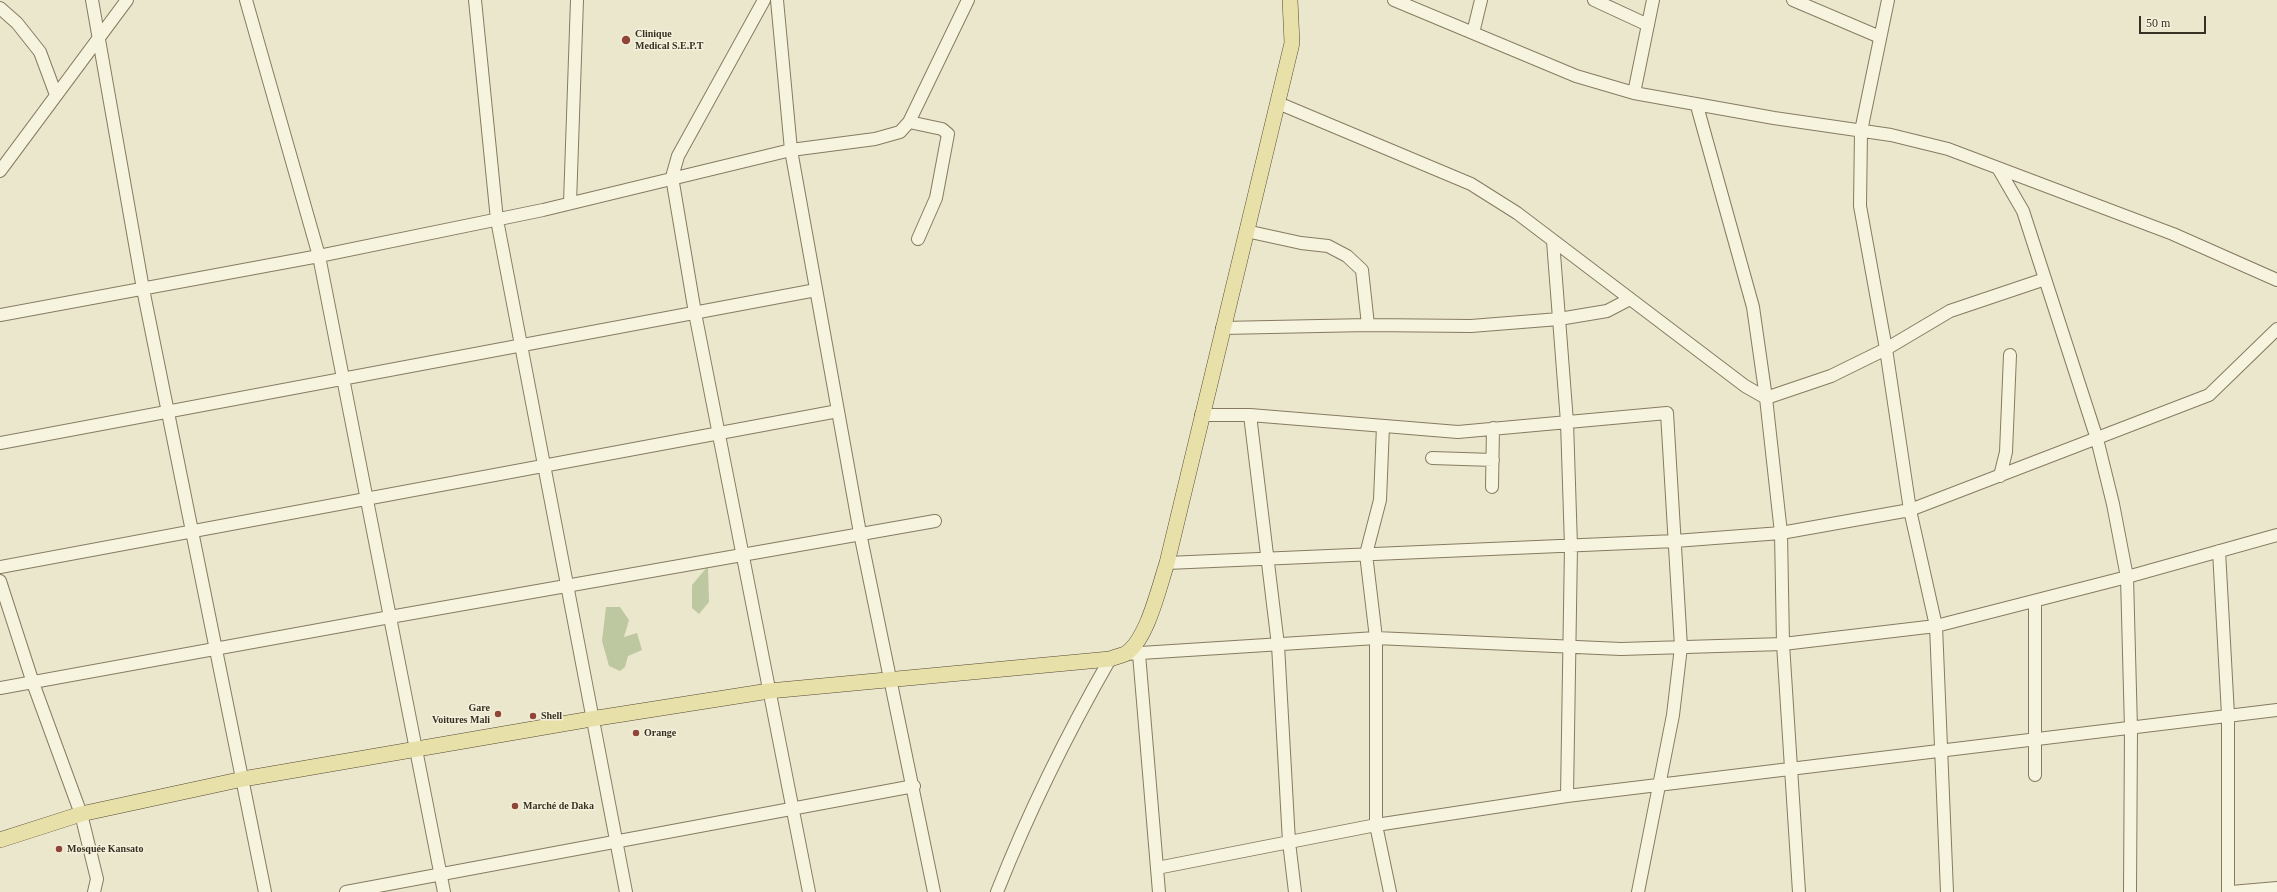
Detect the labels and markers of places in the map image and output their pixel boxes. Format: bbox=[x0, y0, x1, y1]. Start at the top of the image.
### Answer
place label: Clinique Medical S.E.P.T bbox=[635, 28, 704, 52]
marker: Clinique Medical S.E.P.T bbox=[620, 34, 632, 46]
place label: Gare Voitures Mali bbox=[432, 702, 490, 726]
marker: Gare Voitures Mali bbox=[493, 709, 503, 719]
place label: Shell bbox=[541, 710, 562, 722]
marker: Shell bbox=[528, 711, 538, 721]
place label: Orange bbox=[644, 727, 676, 739]
marker: Orange bbox=[631, 728, 641, 738]
place label: Marché de Daka bbox=[523, 800, 594, 812]
marker: Marché de Daka bbox=[510, 801, 520, 811]
place label: Mosquée Kansato bbox=[67, 843, 143, 855]
marker: Mosquée Kansato bbox=[54, 844, 64, 854]

